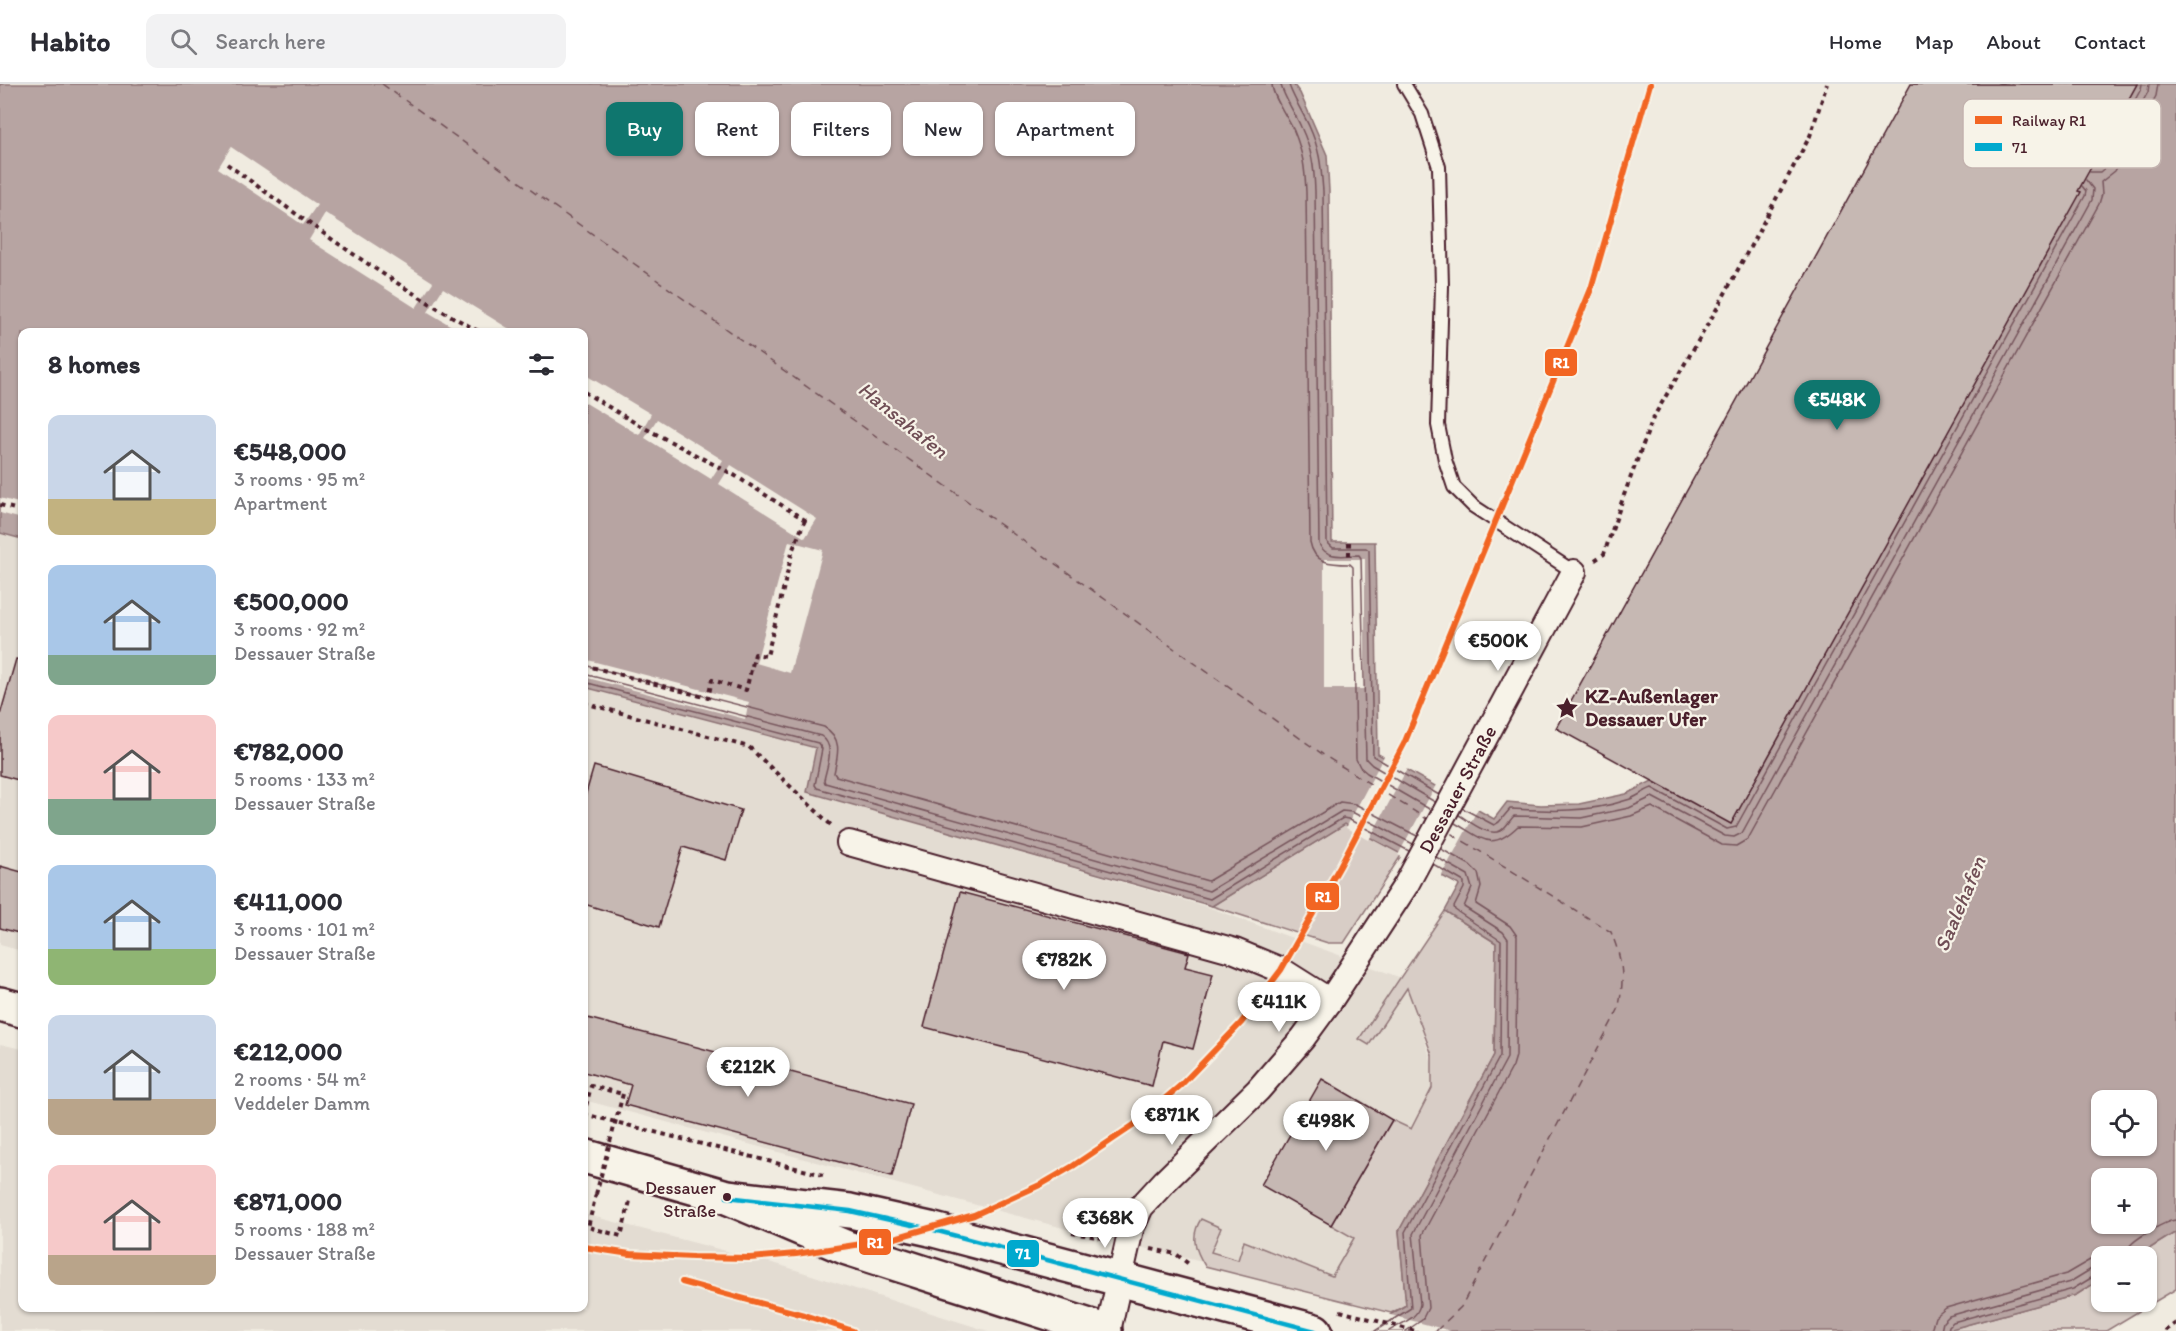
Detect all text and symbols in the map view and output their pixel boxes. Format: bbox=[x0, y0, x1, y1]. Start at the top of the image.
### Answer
search box bbox=[146, 14, 566, 68]
text: Habito bbox=[30, 24, 110, 58]
icon: search bbox=[167, 25, 200, 58]
text: Search here bbox=[215, 28, 326, 55]
text: Home bbox=[1829, 29, 1882, 54]
text: Map bbox=[1915, 29, 1954, 54]
text: About bbox=[1987, 29, 2041, 54]
text: Contact bbox=[2074, 29, 2146, 54]
legend bbox=[1963, 99, 2161, 168]
chip: Buy bbox=[606, 102, 683, 156]
chip: Rent bbox=[695, 102, 779, 156]
chip: Filters bbox=[791, 102, 891, 156]
chip: New bbox=[903, 102, 983, 156]
chip: Apartment bbox=[995, 102, 1135, 156]
text: Railway R1 bbox=[2012, 111, 2087, 130]
text: 71 bbox=[2012, 138, 2028, 157]
text: 8 homes bbox=[48, 348, 140, 380]
icon: filters bbox=[525, 348, 558, 381]
line badge: R1 bbox=[1544, 348, 1578, 377]
text: R1 bbox=[1552, 353, 1570, 372]
water label: Hansahafen bbox=[854, 376, 954, 464]
pin: €548K bbox=[1795, 380, 1879, 431]
text: €548K bbox=[1808, 387, 1866, 411]
text: €548,000 bbox=[234, 435, 347, 467]
icon: home bbox=[96, 439, 168, 511]
text: 3 rooms · 95 m² bbox=[234, 467, 365, 491]
text: Apartment bbox=[234, 491, 327, 515]
text: €500,000 bbox=[234, 585, 349, 617]
icon: home bbox=[96, 589, 168, 661]
text: 3 rooms · 92 m² bbox=[234, 617, 365, 641]
pin: €500K bbox=[1456, 621, 1540, 672]
text: €500K bbox=[1468, 628, 1528, 652]
text: Dessauer Straße bbox=[234, 641, 376, 665]
place label: KZ-Außenlager Dessauer Ufer bbox=[1585, 684, 1719, 731]
place icon: KZ-Außenlager Dessauer Ufer bbox=[1554, 695, 1580, 721]
street label: Dessauer Straße bbox=[1413, 721, 1501, 857]
text: €782,000 bbox=[234, 735, 344, 767]
icon: home bbox=[96, 739, 168, 811]
text: 5 rooms · 133 m² bbox=[234, 767, 375, 791]
text: Dessauer Straße bbox=[234, 791, 376, 815]
water label: Saalehafen bbox=[1928, 852, 1991, 955]
line badge: R1 bbox=[1305, 882, 1340, 911]
text: €411,000 bbox=[234, 885, 343, 917]
text: R1 bbox=[1314, 887, 1332, 906]
icon: home bbox=[96, 889, 168, 961]
text: 3 rooms · 101 m² bbox=[234, 917, 375, 941]
pin: €782K bbox=[1022, 940, 1106, 991]
text: Dessauer Straße bbox=[234, 941, 376, 965]
text: €782K bbox=[1036, 947, 1092, 971]
pin: €411K bbox=[1237, 982, 1321, 1033]
text: €411K bbox=[1252, 989, 1306, 1013]
text: €212,000 bbox=[234, 1035, 342, 1067]
icon: home bbox=[96, 1039, 168, 1111]
pin: €212K bbox=[706, 1047, 790, 1098]
text: €212K bbox=[721, 1054, 775, 1078]
text: 2 rooms · 54 m² bbox=[234, 1067, 366, 1091]
map controls bbox=[2091, 1090, 2157, 1312]
button: locate bbox=[2091, 1090, 2157, 1156]
text: Veddeler Damm bbox=[234, 1091, 370, 1115]
pin: €871K bbox=[1130, 1095, 1214, 1146]
pin: €498K bbox=[1284, 1101, 1368, 1152]
text: €871K bbox=[1145, 1102, 1199, 1126]
text: €498K bbox=[1297, 1108, 1355, 1132]
button: + bbox=[2091, 1168, 2157, 1234]
place label: Dessauer Straße bbox=[645, 1177, 717, 1222]
text: €871,000 bbox=[234, 1185, 342, 1217]
icon: home bbox=[96, 1189, 168, 1261]
marker: Dessauer Straße bbox=[721, 1191, 733, 1203]
pin: €368K bbox=[1063, 1198, 1147, 1249]
text: €368K bbox=[1077, 1205, 1133, 1229]
text: 5 rooms · 188 m² bbox=[234, 1217, 375, 1241]
line badge: R1 bbox=[858, 1228, 892, 1256]
text: R1 bbox=[866, 1233, 884, 1252]
line badge: 71 bbox=[1006, 1239, 1040, 1268]
text: Dessauer Straße bbox=[234, 1241, 376, 1265]
text: 71 bbox=[1014, 1244, 1031, 1263]
button: − bbox=[2091, 1246, 2157, 1312]

